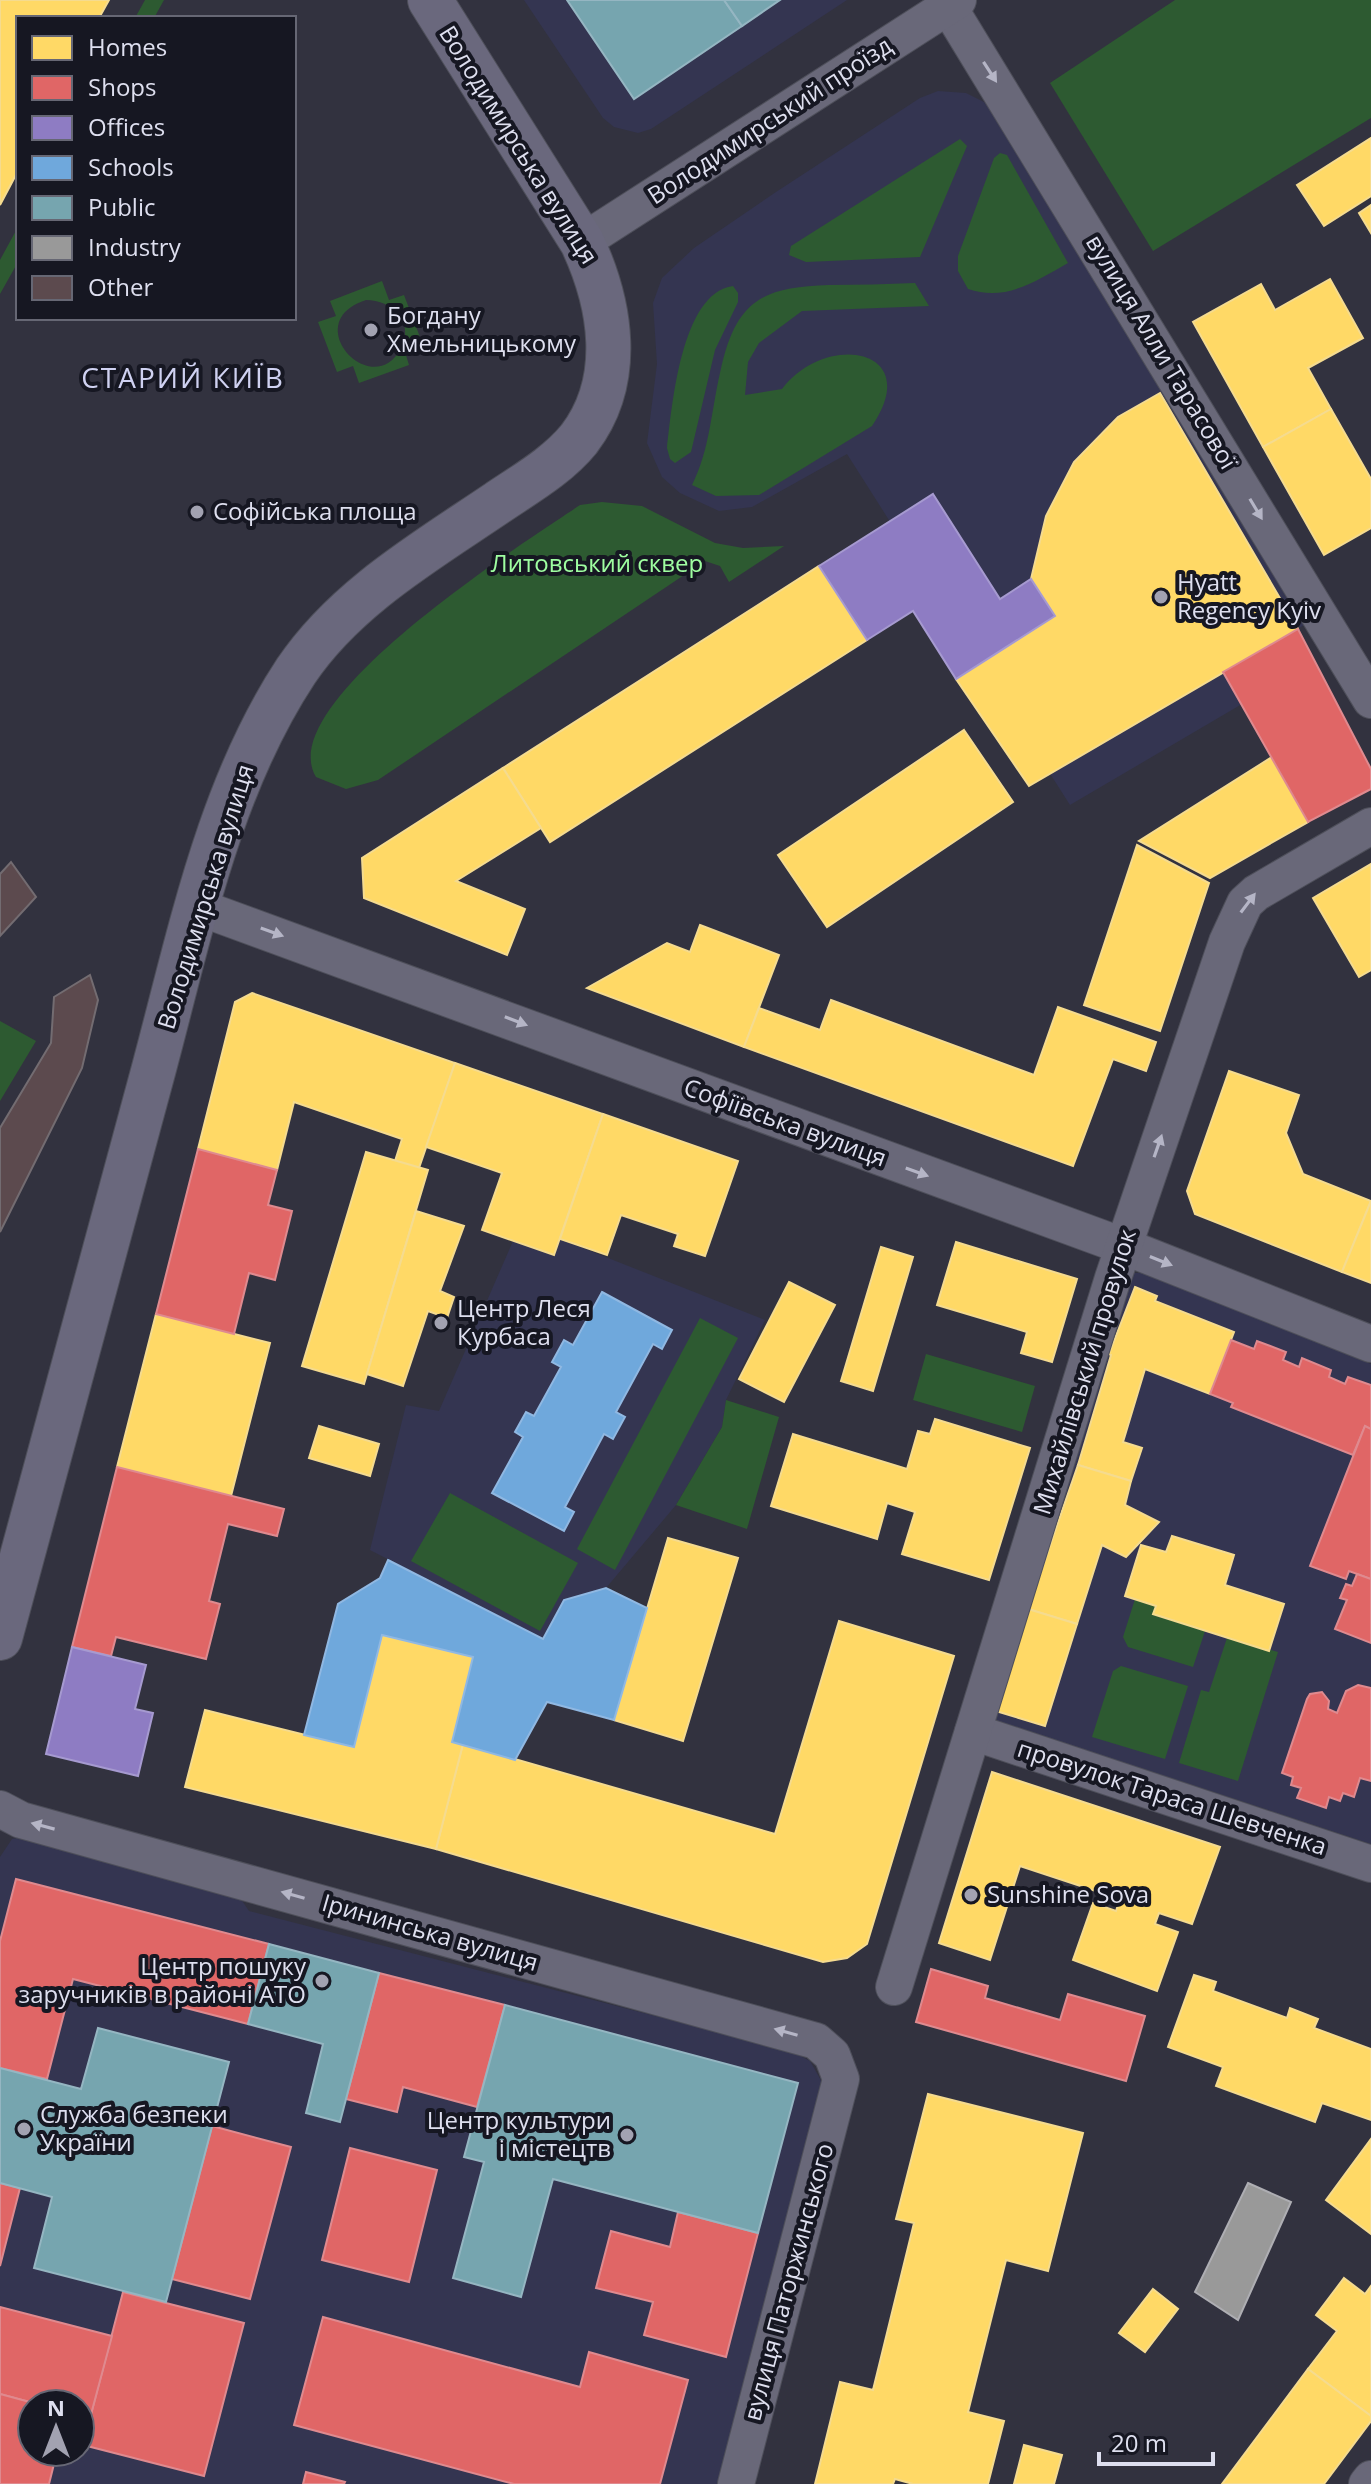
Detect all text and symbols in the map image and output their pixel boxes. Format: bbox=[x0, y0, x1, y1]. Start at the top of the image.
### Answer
legend bbox=[16, 16, 296, 320]
street label: Володимирська вулиця bbox=[432, 19, 606, 270]
street label: Володимирський проїзд bbox=[641, 28, 898, 211]
text: Homes bbox=[88, 30, 167, 63]
one-way arrow bbox=[983, 61, 998, 82]
text: Shops bbox=[88, 70, 156, 103]
text: Offices bbox=[88, 110, 165, 143]
text: Schools bbox=[88, 150, 174, 183]
text: Public bbox=[88, 190, 155, 223]
street label: вулиця Алли Тарасової bbox=[1079, 228, 1246, 476]
text: Industry bbox=[88, 230, 182, 263]
text: Other bbox=[88, 270, 153, 303]
place label: Богдану Хмельницькому bbox=[387, 298, 577, 359]
marker: Богдану Хмельницькому bbox=[362, 321, 380, 339]
district label: СТАРИЙ КИЇВ bbox=[81, 358, 285, 396]
place label: Софійська площа bbox=[213, 494, 417, 527]
one-way arrow bbox=[1248, 498, 1263, 521]
marker: Софійська площа bbox=[188, 503, 206, 521]
park label: Литовський сквер bbox=[491, 546, 703, 579]
place label: Hyatt Regency Kyiv bbox=[1177, 565, 1321, 626]
marker: Hyatt Regency Kyiv bbox=[1152, 588, 1170, 606]
street label: Володимирська вулиця bbox=[149, 760, 261, 1033]
one-way arrow bbox=[1240, 893, 1256, 913]
one-way arrow bbox=[260, 926, 284, 939]
one-way arrow bbox=[504, 1015, 528, 1028]
street label: Софіївська вулиця bbox=[680, 1070, 891, 1174]
one-way arrow bbox=[1152, 1134, 1165, 1158]
one-way arrow bbox=[905, 1166, 929, 1178]
street label: Михайлівський провулок bbox=[1024, 1224, 1143, 1518]
one-way arrow bbox=[1149, 1255, 1173, 1268]
place label: Центр Леся Курбаса bbox=[457, 1291, 591, 1352]
marker: Центр Леся Курбаса bbox=[432, 1314, 450, 1332]
street label: провулок Тараса Шевченка bbox=[1014, 1731, 1331, 1862]
one-way arrow bbox=[30, 1820, 55, 1832]
place label: Sunshine Sova bbox=[987, 1877, 1149, 1910]
street label: Ірининська вулиця bbox=[319, 1885, 542, 1978]
marker: Sunshine Sova bbox=[962, 1886, 980, 1904]
one-way arrow bbox=[281, 1888, 306, 1900]
place label: Центр пошуку заручників в районі АТО bbox=[19, 1949, 307, 2010]
marker: Центр пошуку заручників в районі АТО bbox=[313, 1972, 331, 1990]
one-way arrow bbox=[774, 2026, 799, 2038]
place label: Служба безпеки України bbox=[40, 2097, 228, 2158]
place label: Центр культури і містецтв bbox=[427, 2103, 611, 2164]
marker: Служба безпеки України bbox=[15, 2120, 33, 2138]
marker: Центр культури і містецтв bbox=[618, 2126, 636, 2144]
street label: вулиця Паторжинського bbox=[735, 2139, 840, 2424]
north arrow bbox=[16, 2388, 96, 2468]
text: N bbox=[47, 2392, 65, 2422]
scale bar bbox=[1099, 2416, 1213, 2466]
text: 20 m bbox=[1111, 2426, 1167, 2459]

